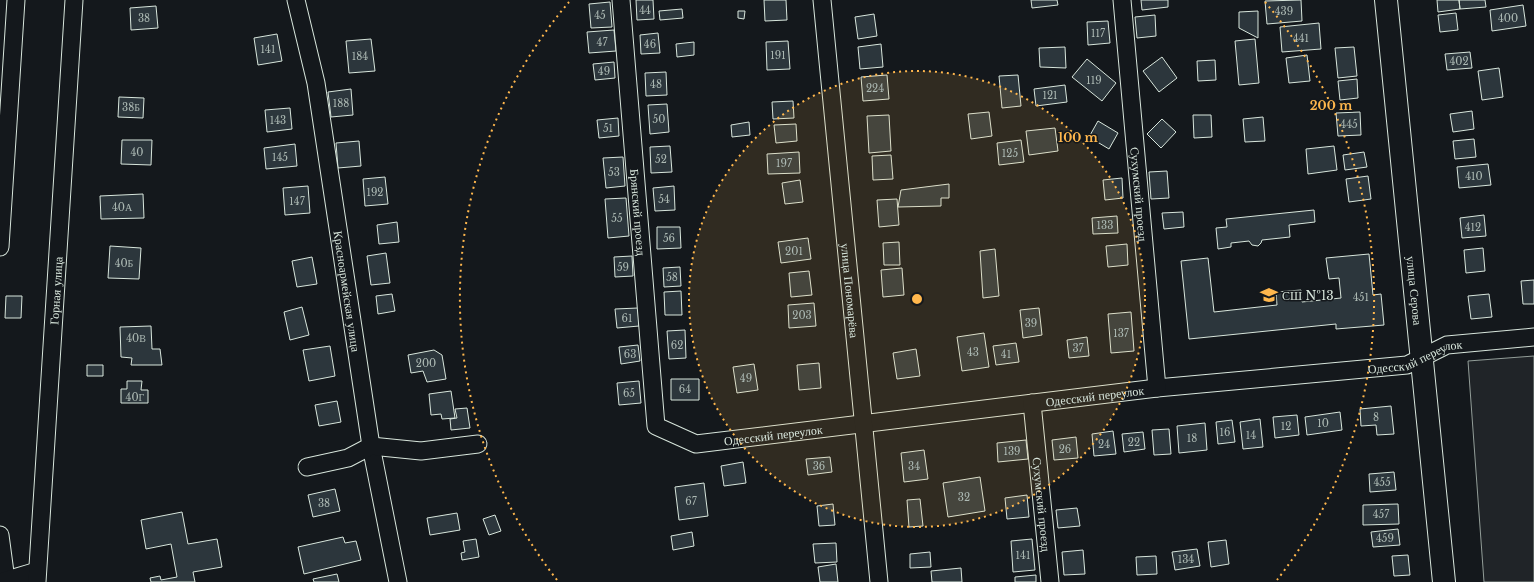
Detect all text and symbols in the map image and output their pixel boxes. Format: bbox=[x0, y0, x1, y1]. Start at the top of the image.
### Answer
house number: 44 bbox=[639, 4, 651, 17]
house number: 439 bbox=[1275, 5, 1293, 18]
house number: 45 bbox=[594, 9, 606, 22]
house number: 38 bbox=[138, 12, 150, 25]
house number: 400 bbox=[1498, 12, 1518, 25]
house number: 117 bbox=[1091, 27, 1106, 40]
house number: 441 bbox=[1293, 32, 1309, 45]
house number: 47 bbox=[597, 36, 608, 49]
house number: 46 bbox=[644, 38, 656, 51]
house number: 141 bbox=[261, 43, 275, 56]
house number: 191 bbox=[770, 49, 786, 62]
house number: 184 bbox=[352, 50, 368, 63]
house number: 402 bbox=[1449, 55, 1469, 68]
house number: 49 bbox=[598, 65, 610, 78]
house number: 119 bbox=[1086, 74, 1102, 87]
house number: 48 bbox=[650, 78, 662, 91]
house number: 224 bbox=[866, 82, 884, 95]
house number: 121 bbox=[1042, 89, 1058, 102]
house number: 188 bbox=[333, 97, 349, 110]
text: 200 m bbox=[1310, 98, 1353, 113]
house number: 38Б bbox=[122, 101, 140, 114]
house number: 50 bbox=[653, 113, 665, 126]
house number: 143 bbox=[270, 114, 286, 127]
house number: 445 bbox=[1340, 118, 1358, 131]
house number: 51 bbox=[603, 122, 613, 135]
text: 100 m bbox=[1058, 130, 1099, 145]
house number: 40 bbox=[131, 146, 144, 159]
street label: Сухумский проезд bbox=[1128, 146, 1151, 242]
house number: 125 bbox=[1002, 147, 1018, 160]
house number: 145 bbox=[272, 151, 288, 164]
house number: 52 bbox=[655, 153, 667, 166]
house number: 197 bbox=[776, 157, 793, 170]
house number: 53 bbox=[608, 166, 620, 179]
street label: Брянский проезд bbox=[627, 168, 649, 256]
house number: 410 bbox=[1465, 170, 1483, 183]
house number: 192 bbox=[366, 186, 384, 199]
house number: 54 bbox=[658, 193, 670, 206]
house number: 147 bbox=[289, 195, 306, 208]
house number: 40А bbox=[112, 201, 133, 214]
house number: 55 bbox=[611, 212, 623, 225]
house number: 133 bbox=[1097, 219, 1113, 232]
house number: 412 bbox=[1465, 221, 1481, 234]
street label: Красноармейская улица bbox=[331, 230, 364, 354]
house number: 56 bbox=[663, 232, 675, 245]
street label: улица Пономарёва bbox=[838, 243, 863, 339]
house number: 201 bbox=[785, 245, 803, 258]
street label: Горная улица bbox=[46, 255, 65, 325]
street label: улица Серова bbox=[1404, 255, 1426, 327]
house number: 40Б bbox=[115, 257, 134, 270]
house number: 59 bbox=[617, 261, 629, 274]
house number: 58 bbox=[666, 271, 678, 284]
school or university icon: СШ №13 bbox=[1259, 285, 1279, 305]
place label: СШ №13 bbox=[1282, 288, 1334, 303]
house number: 451 bbox=[1353, 291, 1369, 304]
centre of rings bbox=[910, 292, 924, 306]
house number: 203 bbox=[792, 309, 812, 322]
house number: 61 bbox=[622, 312, 632, 325]
house number: 39 bbox=[1025, 317, 1037, 330]
house number: 137 bbox=[1113, 327, 1130, 340]
house number: 40В bbox=[126, 332, 146, 345]
street label: Одесский переулок bbox=[1367, 336, 1463, 376]
house number: 62 bbox=[671, 339, 683, 352]
house number: 37 bbox=[1072, 342, 1085, 355]
house number: 43 bbox=[967, 346, 979, 359]
house number: 63 bbox=[624, 348, 636, 361]
house number: 41 bbox=[1001, 348, 1011, 361]
house number: 200 bbox=[416, 357, 436, 370]
house number: 49 bbox=[740, 372, 752, 385]
street label: Одесский переулок bbox=[1045, 382, 1145, 409]
house number: 64 bbox=[679, 383, 691, 396]
house number: 65 bbox=[623, 387, 635, 400]
house number: 40Г bbox=[126, 391, 145, 404]
house number: 8 bbox=[1373, 411, 1379, 424]
house number: 10 bbox=[1317, 417, 1329, 430]
house number: 12 bbox=[1281, 420, 1291, 433]
street label: Одесский переулок bbox=[723, 421, 823, 448]
house number: 16 bbox=[1220, 426, 1230, 439]
house number: 14 bbox=[1246, 429, 1256, 442]
house number: 18 bbox=[1187, 432, 1197, 445]
house number: 22 bbox=[1128, 436, 1140, 449]
house number: 24 bbox=[1098, 438, 1110, 451]
house number: 26 bbox=[1059, 443, 1071, 456]
house number: 139 bbox=[1003, 445, 1021, 458]
street label: Сухумский проезд bbox=[1030, 457, 1054, 552]
house number: 36 bbox=[813, 460, 825, 473]
house number: 34 bbox=[908, 460, 920, 473]
house number: 455 bbox=[1373, 476, 1391, 489]
house number: 32 bbox=[958, 491, 970, 504]
house number: 67 bbox=[685, 495, 698, 508]
house number: 38 bbox=[318, 497, 330, 510]
house number: 457 bbox=[1373, 508, 1390, 521]
house number: 459 bbox=[1376, 532, 1394, 545]
house number: 141 bbox=[1016, 549, 1030, 562]
house number: 134 bbox=[1178, 553, 1194, 566]

